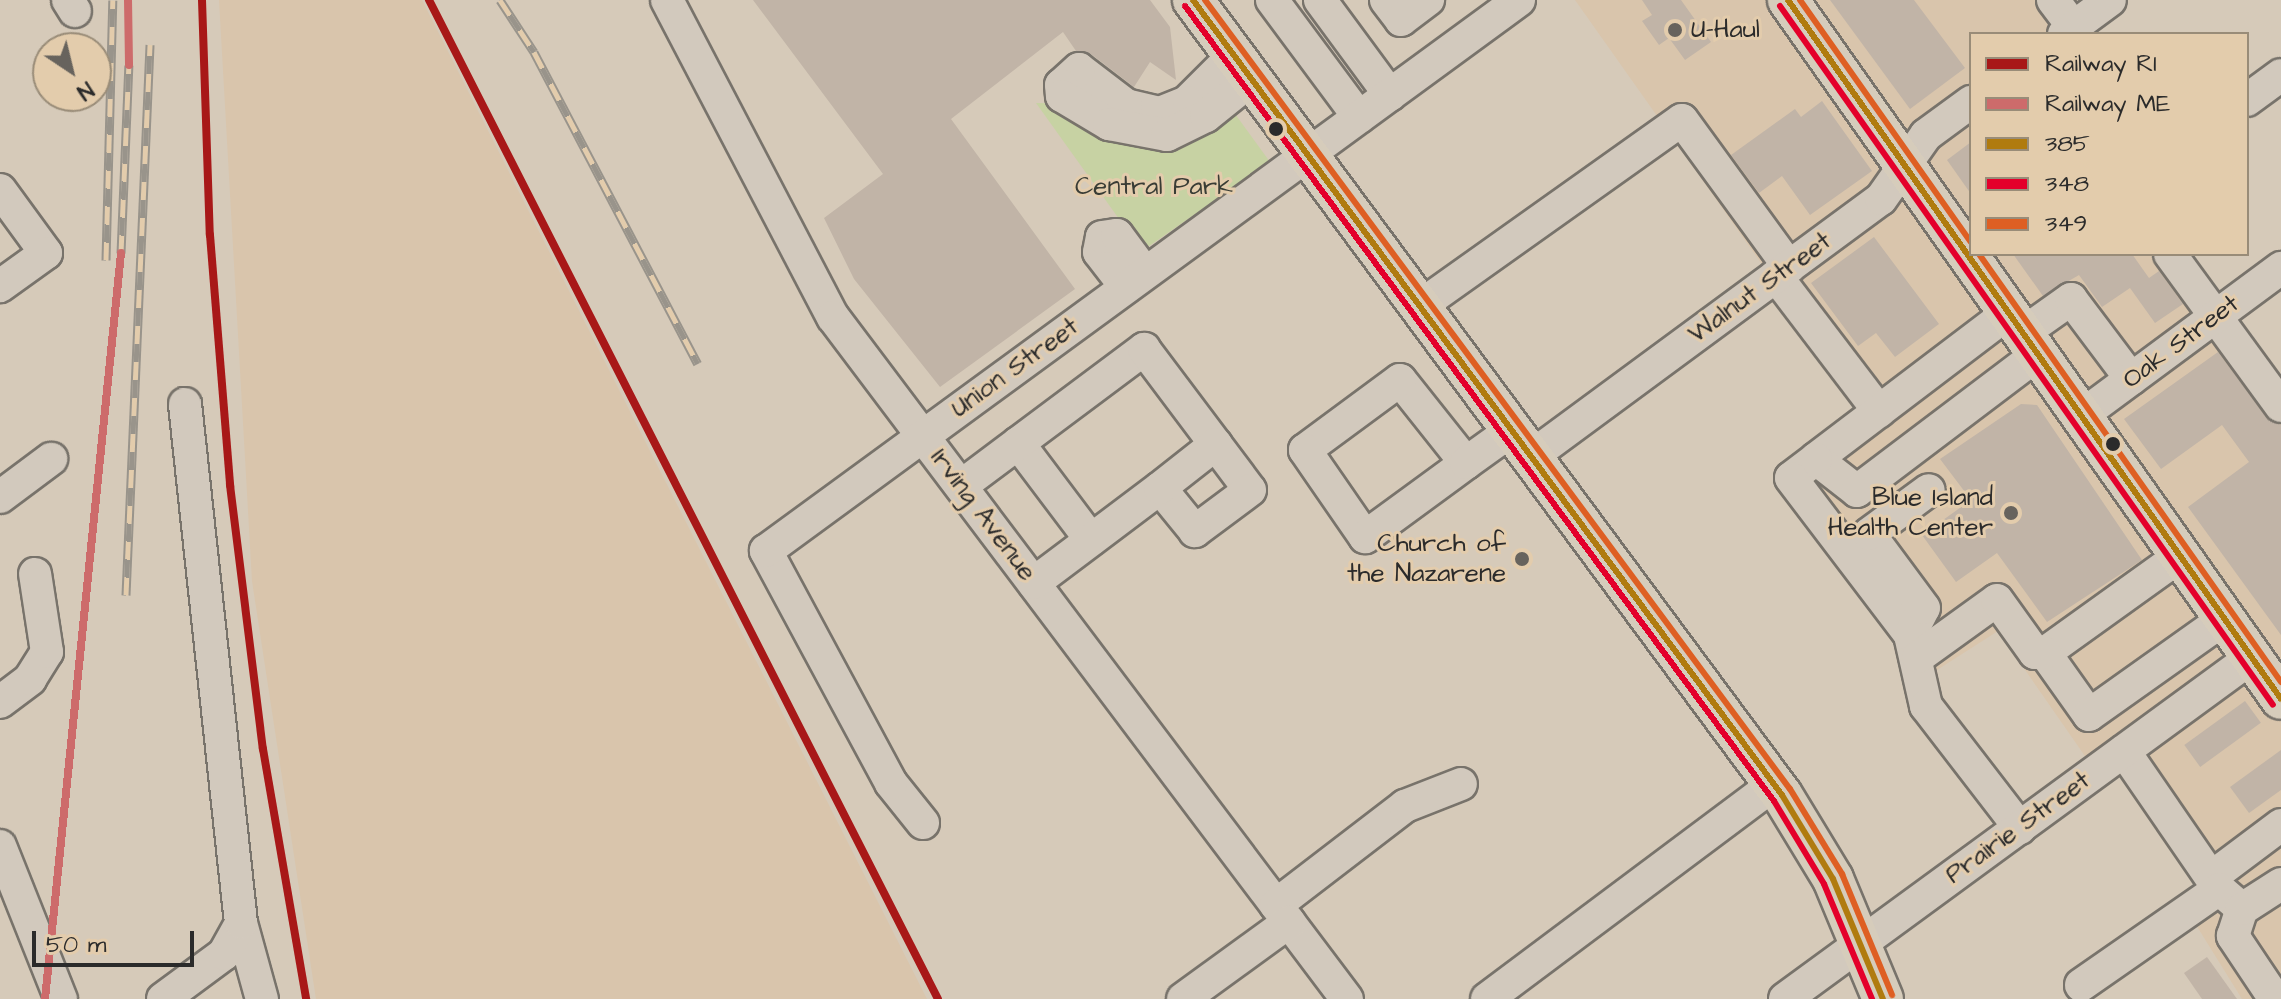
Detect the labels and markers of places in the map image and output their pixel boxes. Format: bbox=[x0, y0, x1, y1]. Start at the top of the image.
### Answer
place label: U-Haul bbox=[1691, 14, 1760, 46]
marker: U-Haul bbox=[1666, 21, 1684, 39]
unlabelled marker bbox=[1268, 121, 1284, 137]
unlabelled marker bbox=[2105, 436, 2121, 452]
place label: Blue Island Health Center bbox=[1828, 482, 1993, 544]
marker: Blue Island Health Center bbox=[2000, 502, 2022, 524]
place label: Church of the Nazarene bbox=[1347, 528, 1506, 590]
marker: Church of the Nazarene bbox=[1513, 550, 1531, 568]

